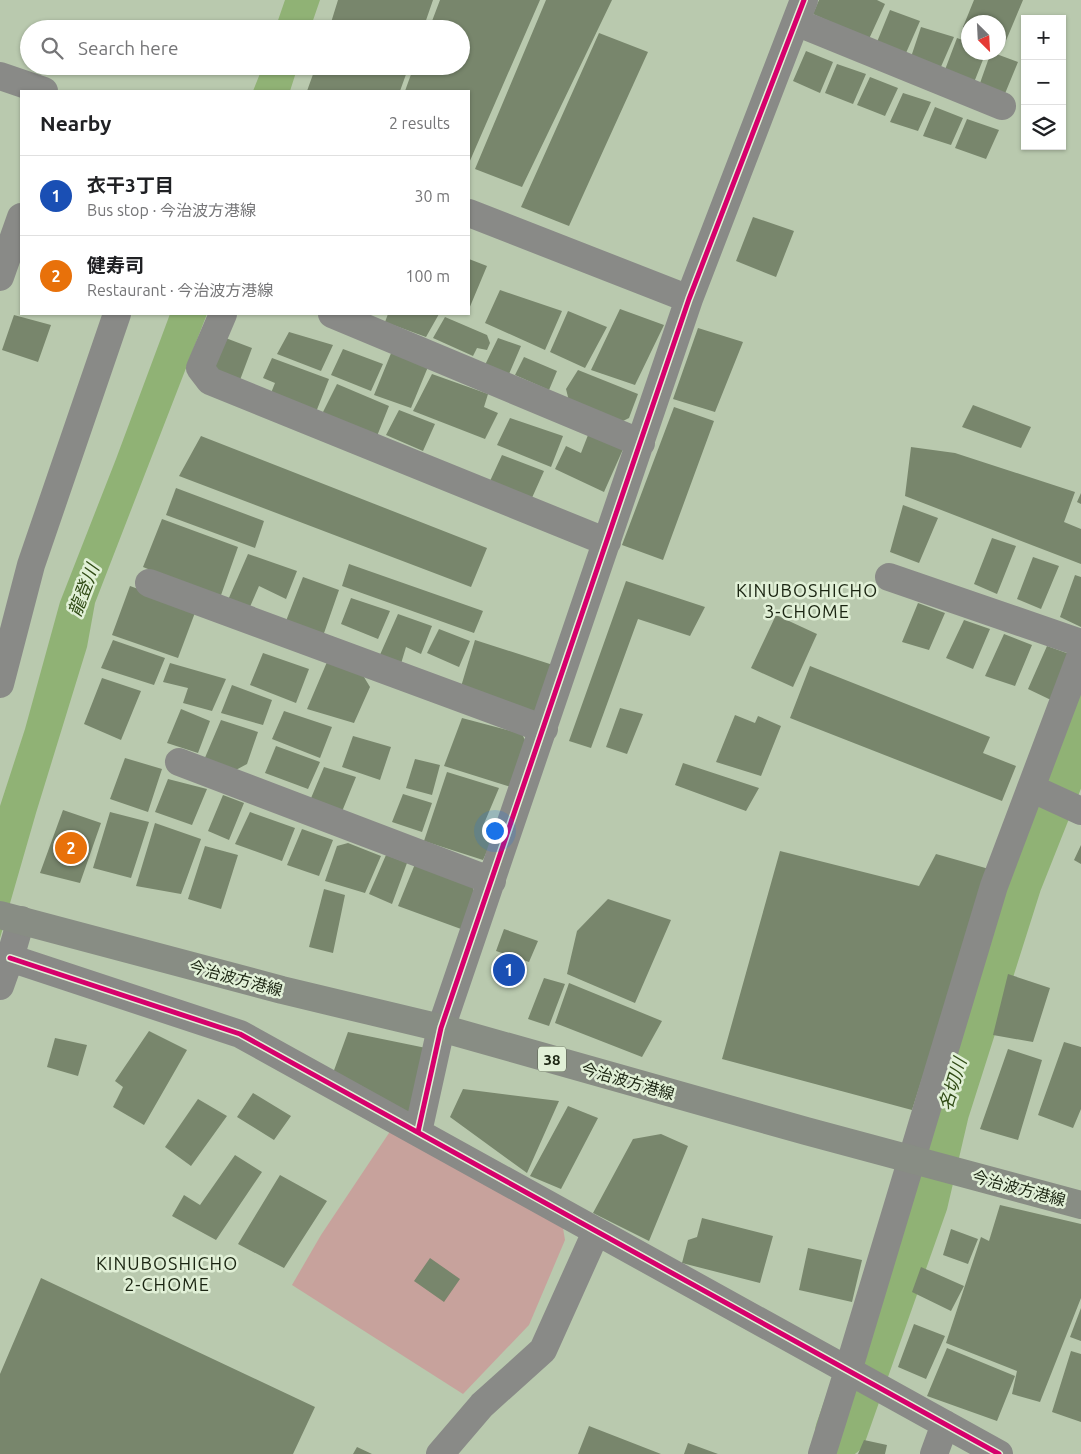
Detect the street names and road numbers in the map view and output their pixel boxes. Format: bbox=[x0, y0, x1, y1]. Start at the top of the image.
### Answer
street label: 今治波方港線 bbox=[187, 957, 285, 999]
road number: 38 bbox=[538, 1046, 566, 1072]
street label: 今治波方港線 bbox=[579, 1059, 677, 1103]
street label: 今治波方港線 bbox=[970, 1167, 1068, 1209]

